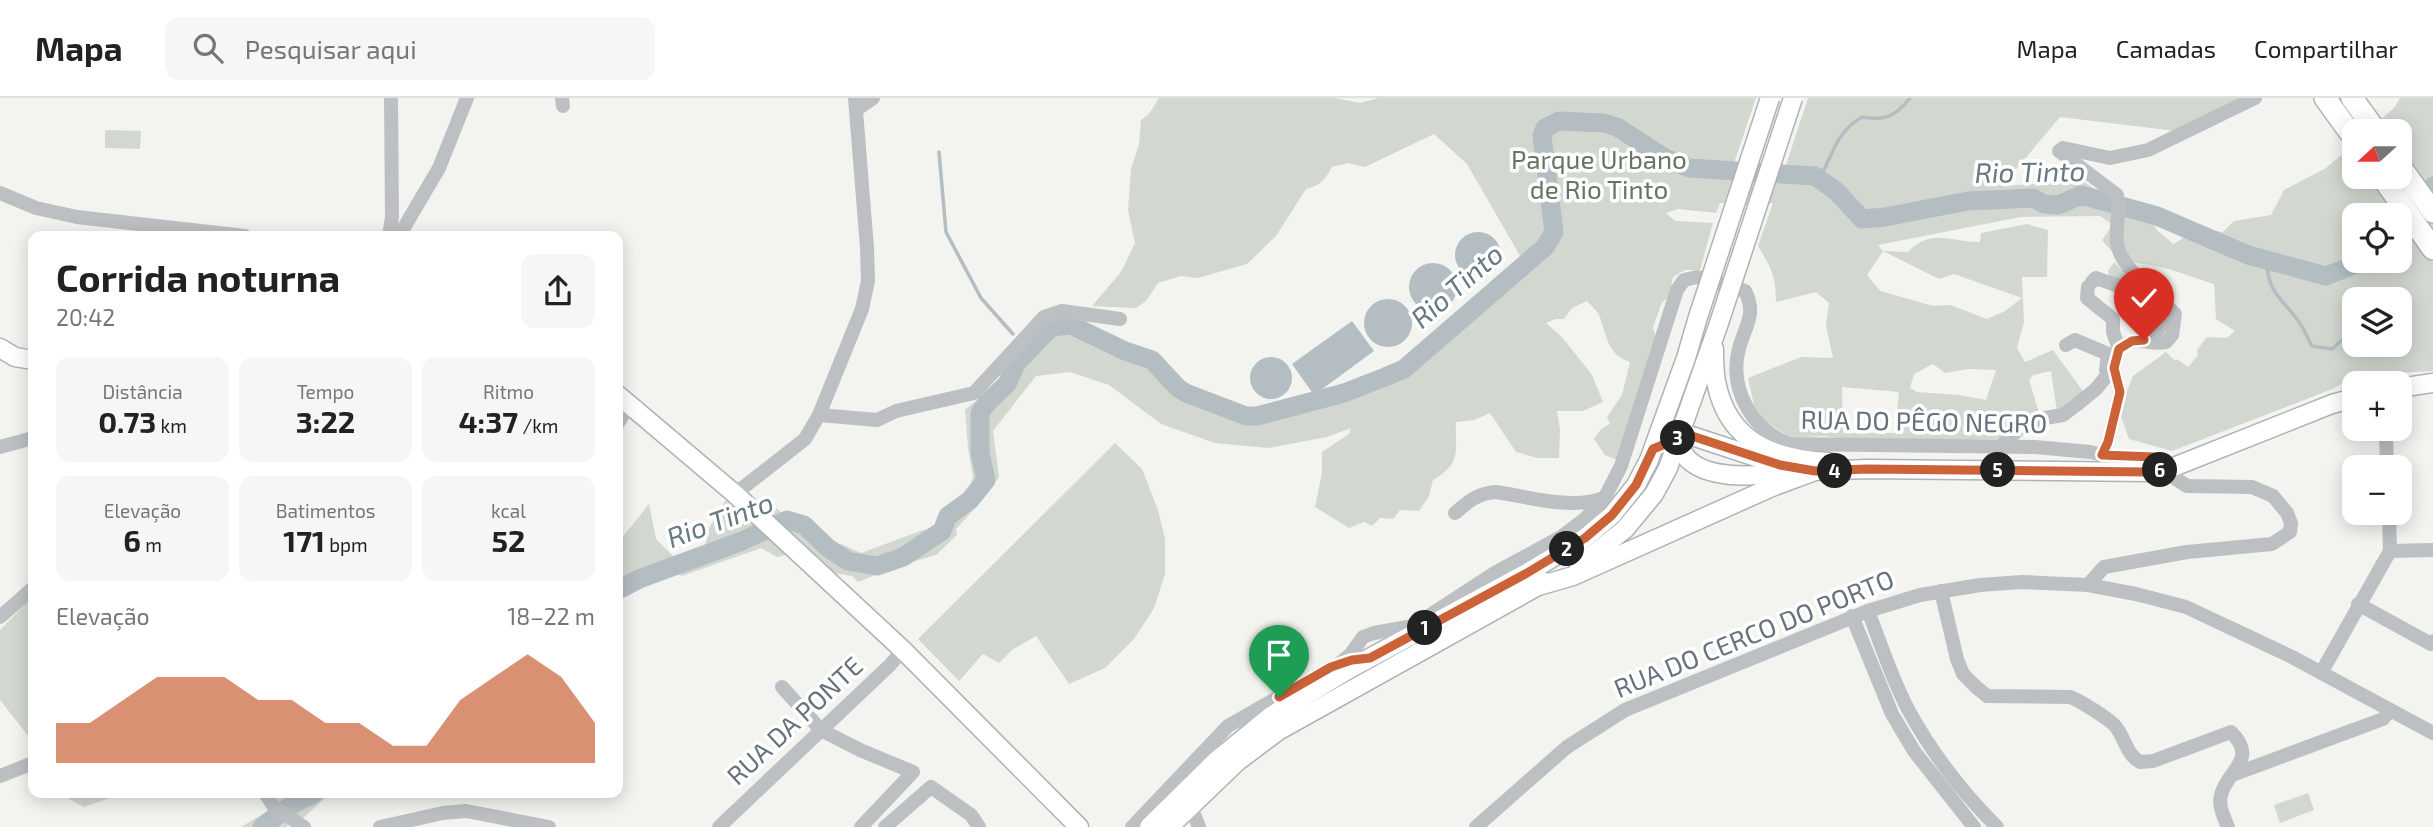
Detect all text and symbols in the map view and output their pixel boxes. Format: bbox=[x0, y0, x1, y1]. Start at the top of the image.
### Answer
search box bbox=[165, 17, 655, 80]
text: Mapa bbox=[35, 28, 123, 68]
icon: search bbox=[189, 29, 227, 67]
text: Pesquisar aqui bbox=[245, 33, 417, 64]
text: Mapa bbox=[2016, 34, 2078, 63]
text: Camadas bbox=[2116, 34, 2216, 63]
text: Compartilhar bbox=[2254, 34, 2398, 63]
north arrow bbox=[2342, 119, 2412, 189]
map controls bbox=[2342, 119, 2412, 525]
park label: Parque Urbano de Rio Tinto bbox=[1511, 143, 1687, 204]
water label: Rio Tinto bbox=[1974, 153, 2086, 189]
button: locate bbox=[2342, 203, 2412, 273]
water label: Rio Tinto bbox=[1403, 236, 1509, 334]
text: Corrida noturna bbox=[56, 254, 340, 300]
button: share bbox=[521, 254, 595, 328]
pin bbox=[2114, 268, 2174, 340]
icon: check bbox=[2125, 279, 2163, 317]
button: layers bbox=[2342, 287, 2412, 357]
text: 20:42 bbox=[56, 303, 115, 331]
button: + bbox=[2342, 371, 2412, 441]
text: Distância bbox=[102, 380, 183, 403]
text: Tempo bbox=[297, 380, 354, 403]
text: Ritmo bbox=[483, 380, 534, 403]
text: 0.73 bbox=[98, 403, 156, 439]
text: 3:22 bbox=[296, 403, 355, 439]
text: 4:37 bbox=[458, 403, 518, 439]
street label: RUA DO PÊGO NEGRO bbox=[1800, 403, 2048, 438]
text: km bbox=[156, 414, 187, 437]
text: /km bbox=[518, 414, 559, 437]
pin: 3 bbox=[1660, 420, 1696, 456]
text: 3 bbox=[1672, 426, 1683, 449]
pin: 5 bbox=[1980, 452, 2016, 488]
pin: 6 bbox=[2142, 452, 2178, 488]
pin: 4 bbox=[1818, 454, 1853, 488]
button: − bbox=[2342, 455, 2412, 525]
text: 5 bbox=[1992, 458, 2003, 481]
text: 6 bbox=[2154, 458, 2165, 481]
text: 4 bbox=[1828, 459, 1841, 482]
water label: Rio Tinto bbox=[662, 484, 778, 554]
text: Elevação bbox=[104, 499, 181, 522]
text: Batimentos bbox=[276, 499, 375, 522]
text: kcal bbox=[491, 499, 526, 522]
text: 6 bbox=[123, 522, 141, 558]
text: 171 bbox=[283, 522, 325, 558]
text: 52 bbox=[492, 522, 526, 558]
pin: 2 bbox=[1550, 532, 1584, 566]
text: m bbox=[141, 533, 162, 556]
text: bpm bbox=[325, 533, 368, 556]
text: 2 bbox=[1561, 537, 1572, 560]
street label: RUA DO CERCO DO PORTO bbox=[1609, 562, 1898, 703]
text: Elevação bbox=[56, 602, 150, 630]
text: 18–22 m bbox=[507, 602, 595, 630]
pin: 1 bbox=[1408, 610, 1442, 646]
text: 1 bbox=[1420, 616, 1429, 639]
pin bbox=[1249, 625, 1309, 697]
icon: arrive bbox=[1260, 636, 1298, 674]
street label: RUA DA PONTE bbox=[720, 649, 868, 791]

